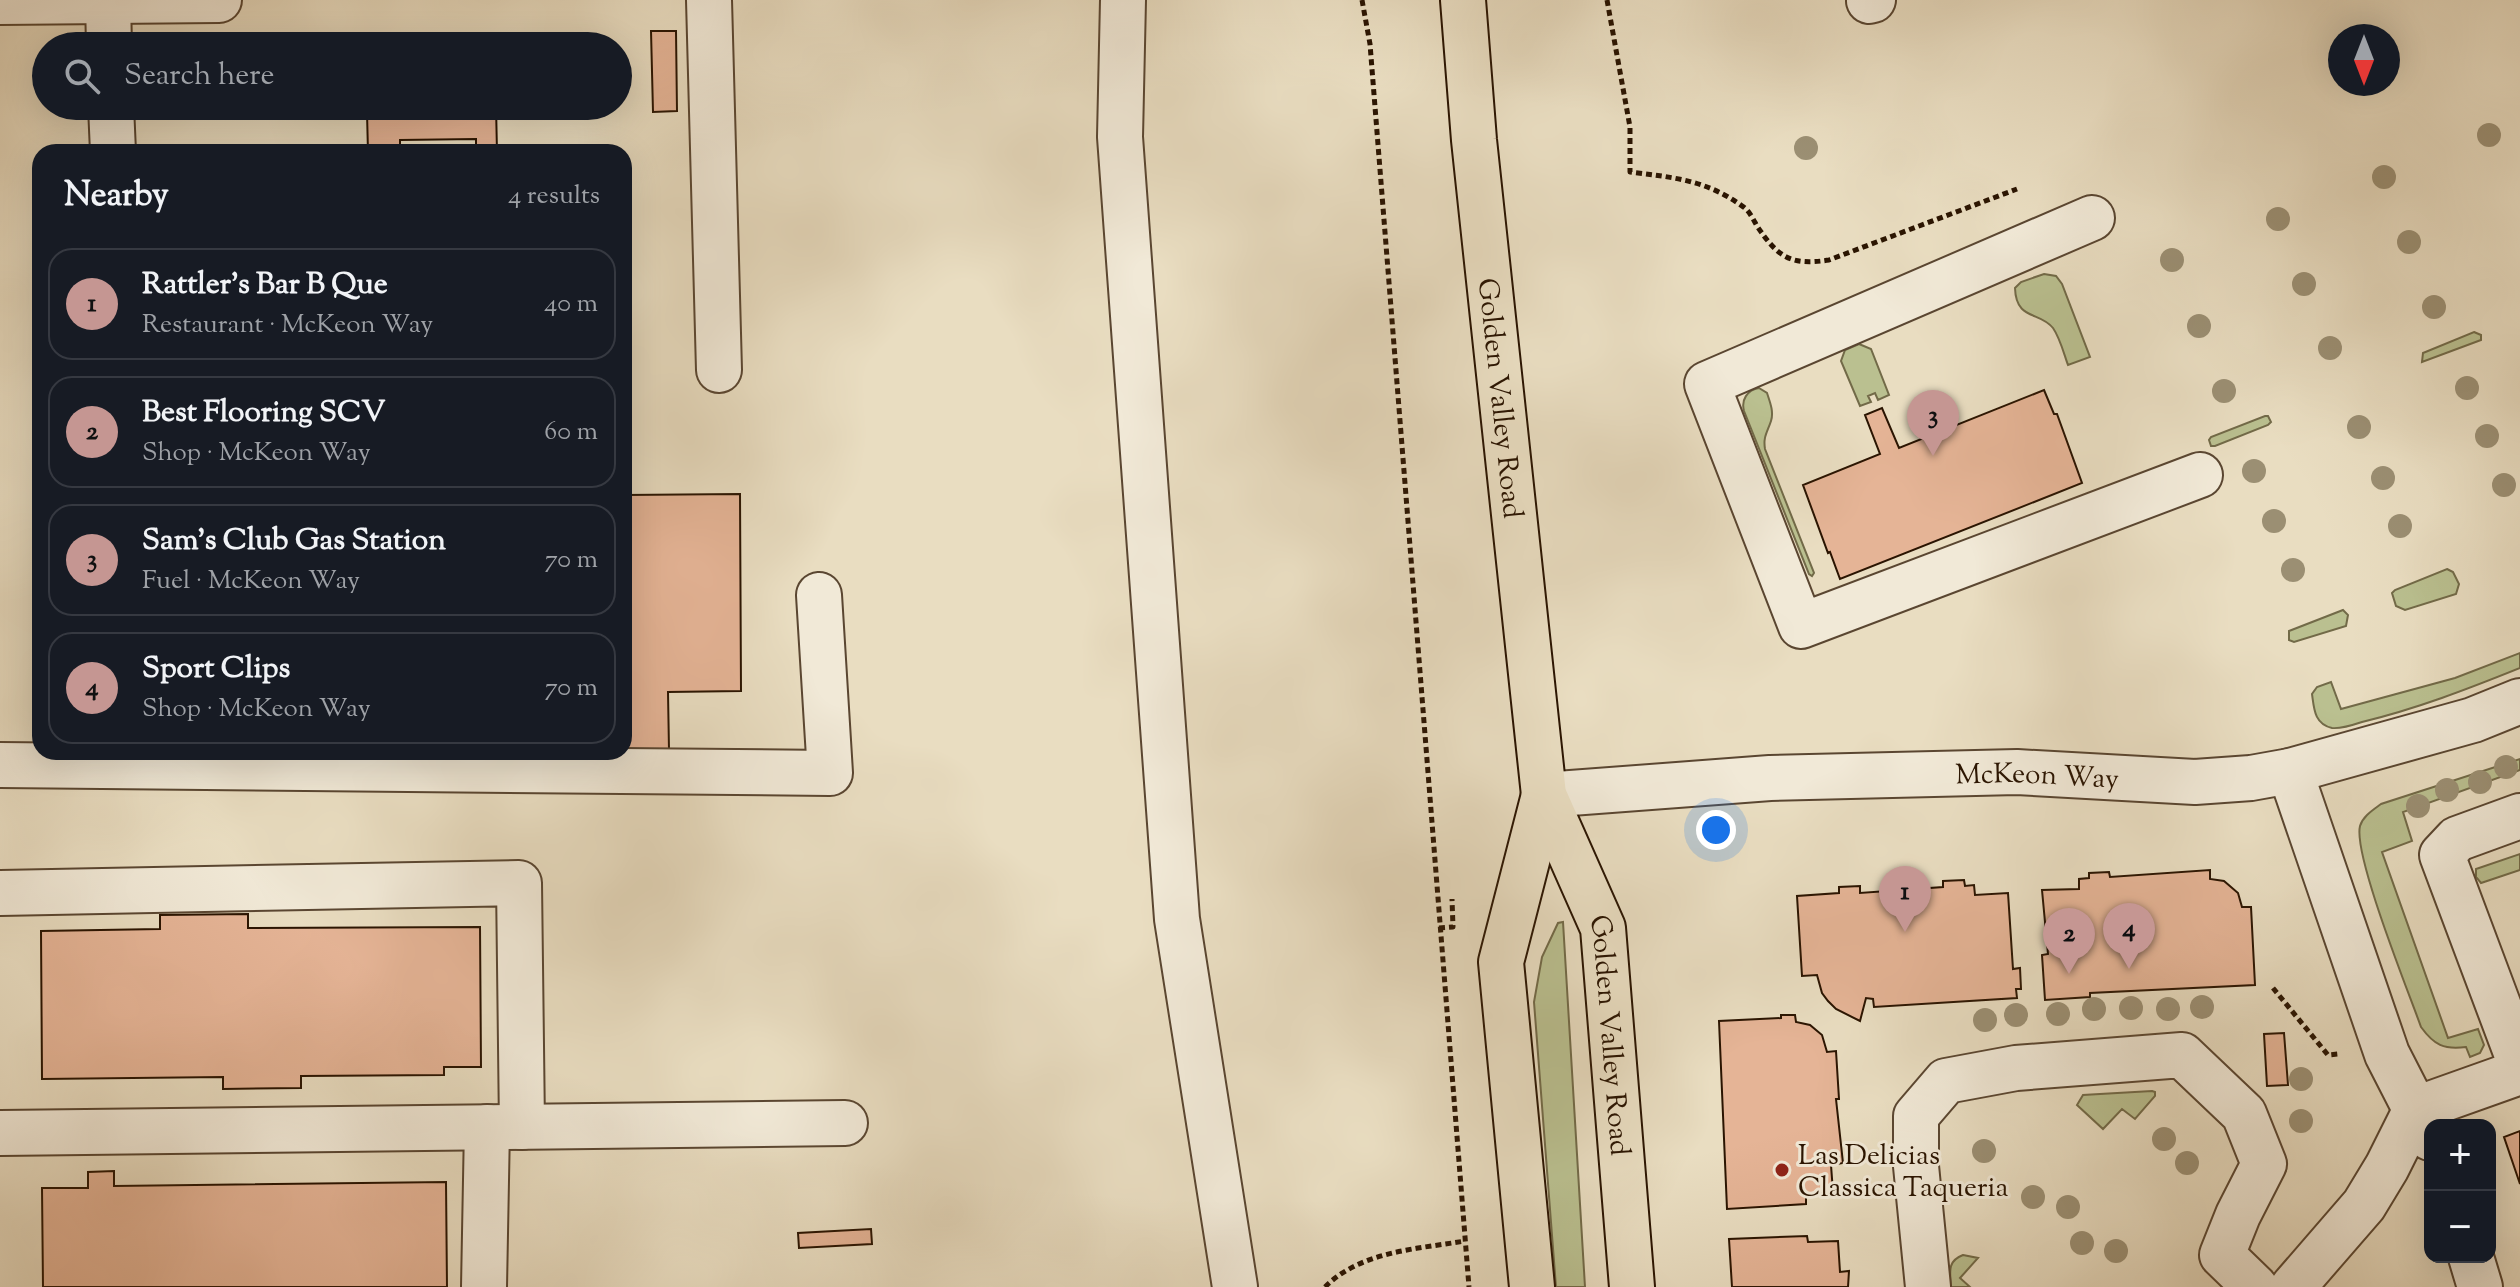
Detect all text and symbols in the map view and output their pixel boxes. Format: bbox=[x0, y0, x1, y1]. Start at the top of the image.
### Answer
north arrow bbox=[2328, 24, 2400, 96]
search box bbox=[32, 32, 632, 120]
icon: search bbox=[60, 54, 104, 98]
text: Search here bbox=[124, 55, 274, 98]
text: Nearby bbox=[64, 172, 169, 221]
text: 4 results bbox=[508, 178, 600, 215]
text: Rattler's Bar B Que bbox=[142, 264, 388, 307]
street label: Golden Valley Road bbox=[1466, 276, 1531, 521]
text: 1 bbox=[88, 286, 96, 323]
text: 40 m bbox=[544, 286, 598, 323]
text: Restaurant · McKeon Way bbox=[142, 307, 433, 344]
pin: 3 bbox=[1907, 390, 1959, 456]
text: Best Flooring SCV bbox=[142, 392, 385, 435]
text: 2 bbox=[86, 414, 98, 451]
text: 60 m bbox=[544, 414, 598, 451]
text: Shop · McKeon Way bbox=[142, 435, 371, 472]
text: Sam's Club Gas Station bbox=[142, 520, 446, 563]
text: 3 bbox=[87, 542, 97, 579]
text: 70 m bbox=[545, 542, 598, 579]
text: Fuel · McKeon Way bbox=[142, 563, 360, 600]
text: Sport Clips bbox=[142, 648, 290, 691]
text: 4 bbox=[85, 670, 99, 707]
text: 70 m bbox=[545, 670, 598, 707]
text: Shop · McKeon Way bbox=[142, 691, 371, 728]
street label: McKeon Way bbox=[1955, 755, 2120, 801]
your location bbox=[1696, 810, 1736, 850]
pin: 1 bbox=[1879, 866, 1931, 932]
pin: 4 bbox=[2103, 903, 2155, 969]
pin: 2 bbox=[2043, 908, 2095, 974]
street label: Golden Valley Road bbox=[1577, 909, 1638, 1157]
map controls bbox=[2424, 1119, 2496, 1263]
button: + bbox=[2424, 1119, 2496, 1191]
place label: Las Delicias Classica Taqueria bbox=[1798, 1137, 2008, 1209]
marker: Las Delicias Classica Taqueria bbox=[1773, 1161, 1791, 1179]
button: − bbox=[2424, 1191, 2496, 1263]

